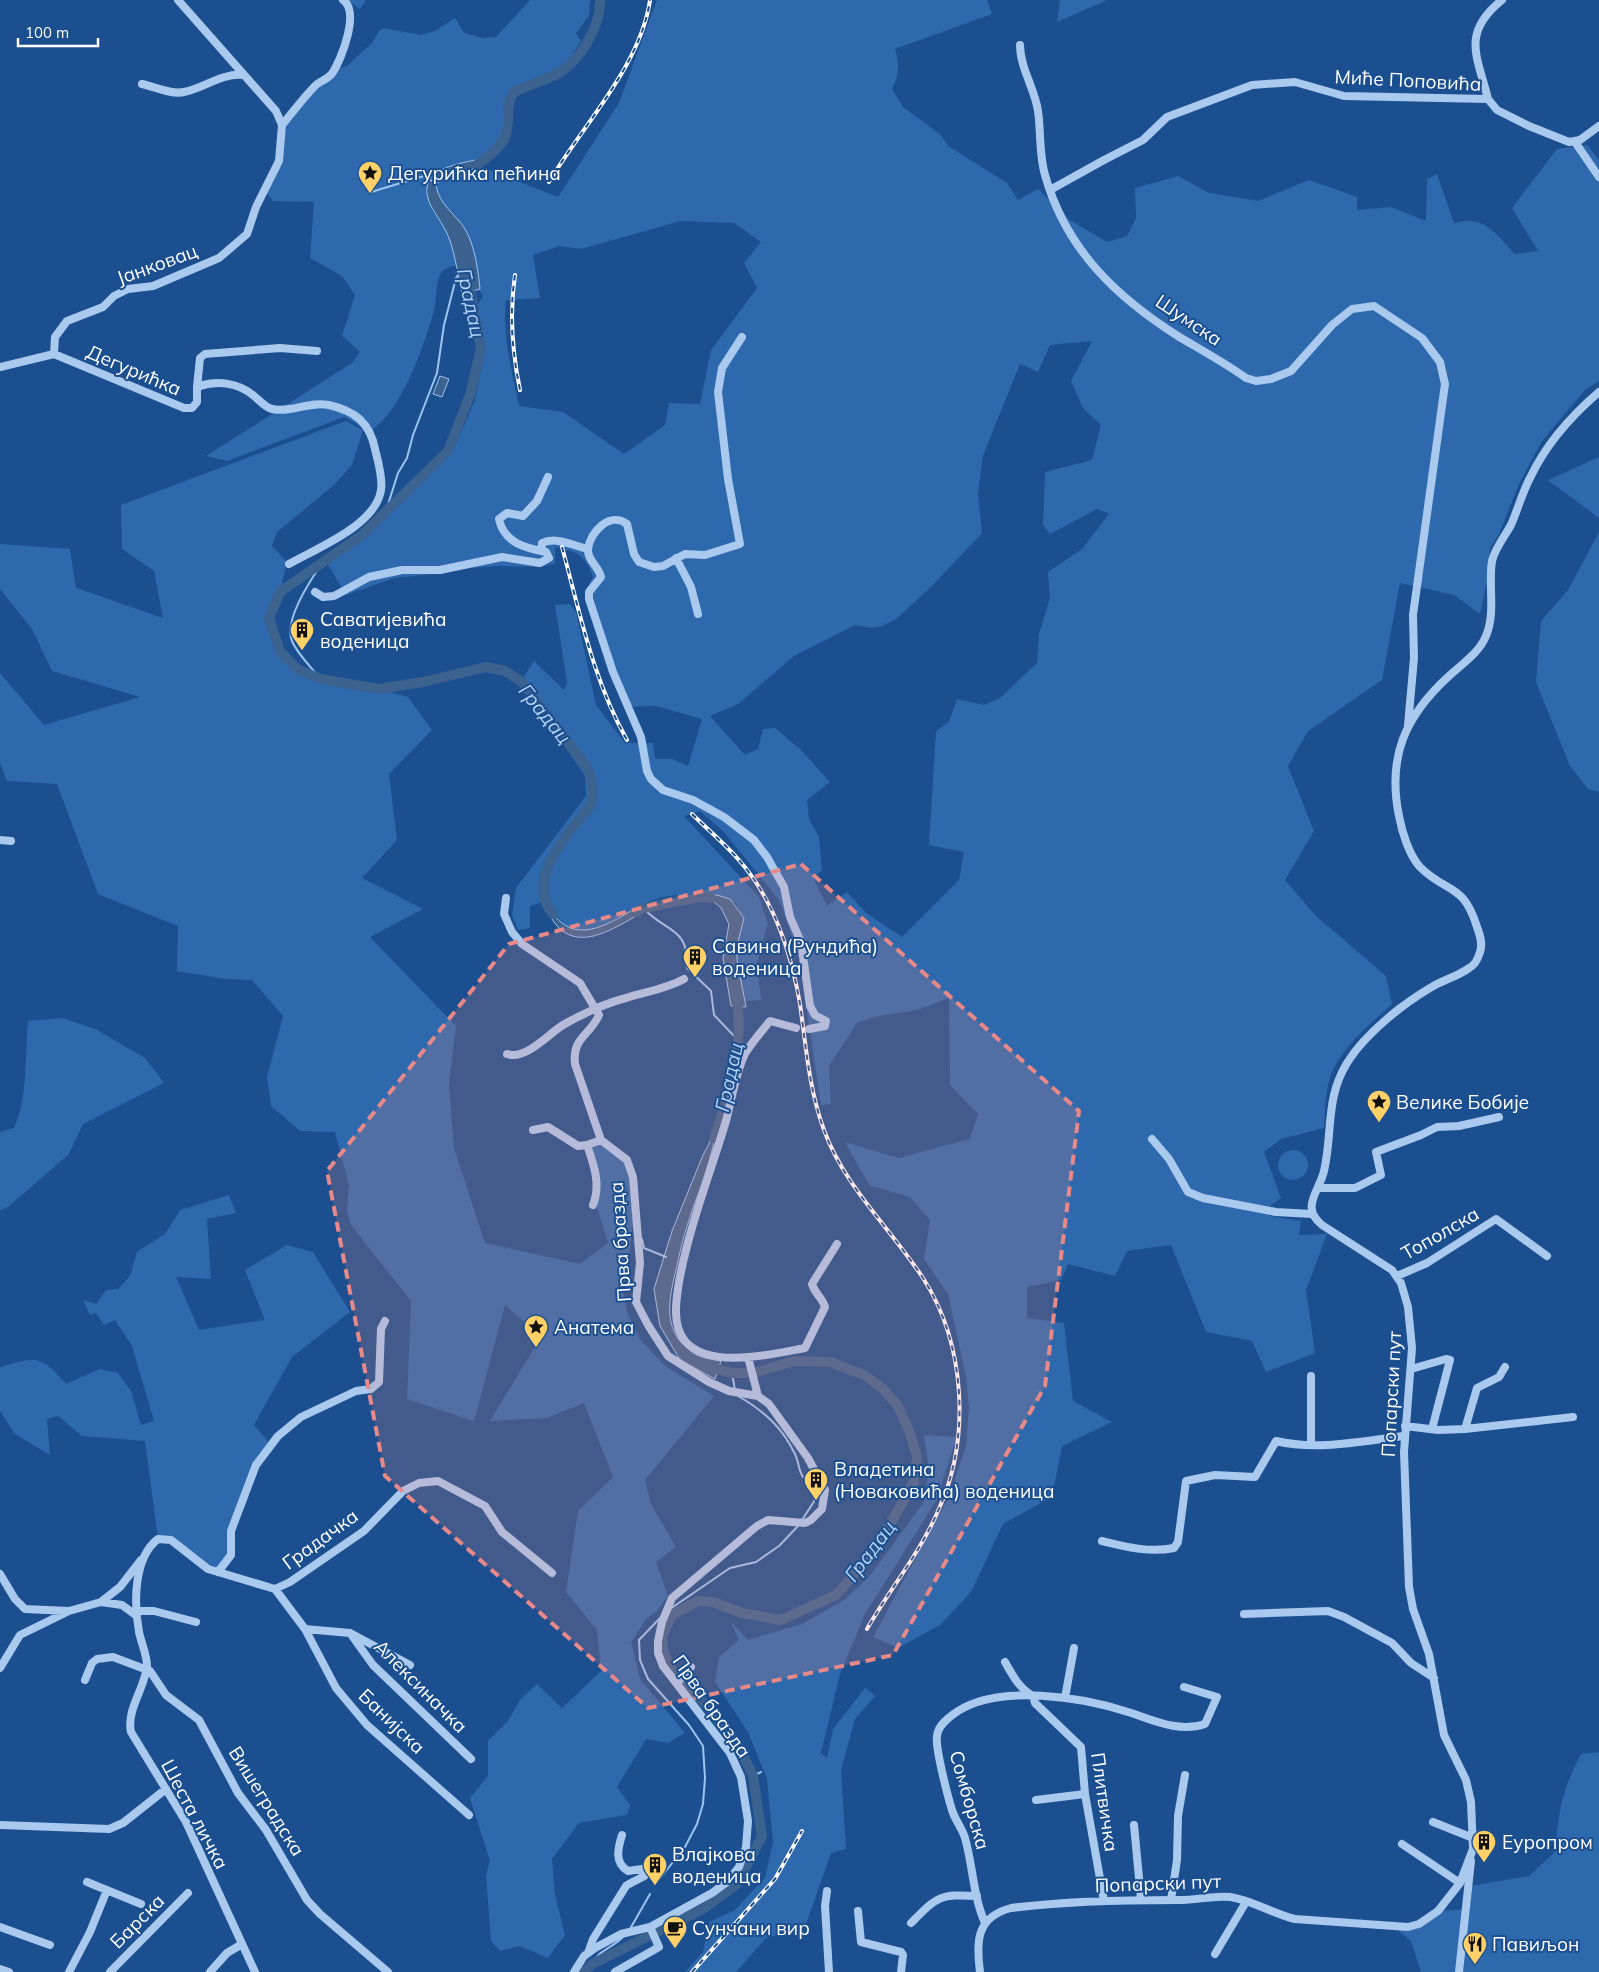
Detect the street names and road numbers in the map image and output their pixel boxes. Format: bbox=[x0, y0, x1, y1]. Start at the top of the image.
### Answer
street label: Миће Поповића bbox=[1334, 64, 1482, 96]
street label: Јанковац bbox=[113, 238, 201, 290]
street label: Шумска bbox=[1151, 289, 1227, 351]
street label: Дегурићка bbox=[83, 339, 185, 401]
street label: Прва бразда bbox=[604, 1181, 636, 1303]
street label: Тополска bbox=[1397, 1201, 1483, 1265]
street label: Попарски пут bbox=[1376, 1330, 1406, 1458]
street label: Градачка bbox=[277, 1503, 363, 1575]
street label: Алексиначка bbox=[369, 1634, 473, 1738]
street label: Прва бразда bbox=[668, 1650, 756, 1762]
street label: Банијска bbox=[354, 1683, 430, 1759]
street label: Вишеградска bbox=[224, 1742, 310, 1860]
street label: Сомборска bbox=[944, 1748, 996, 1852]
street label: Плитвичка bbox=[1086, 1751, 1124, 1853]
street label: Шеста личка bbox=[156, 1755, 234, 1873]
street label: Попарски пут bbox=[1094, 1869, 1222, 1897]
street label: Барска bbox=[105, 1889, 169, 1953]

